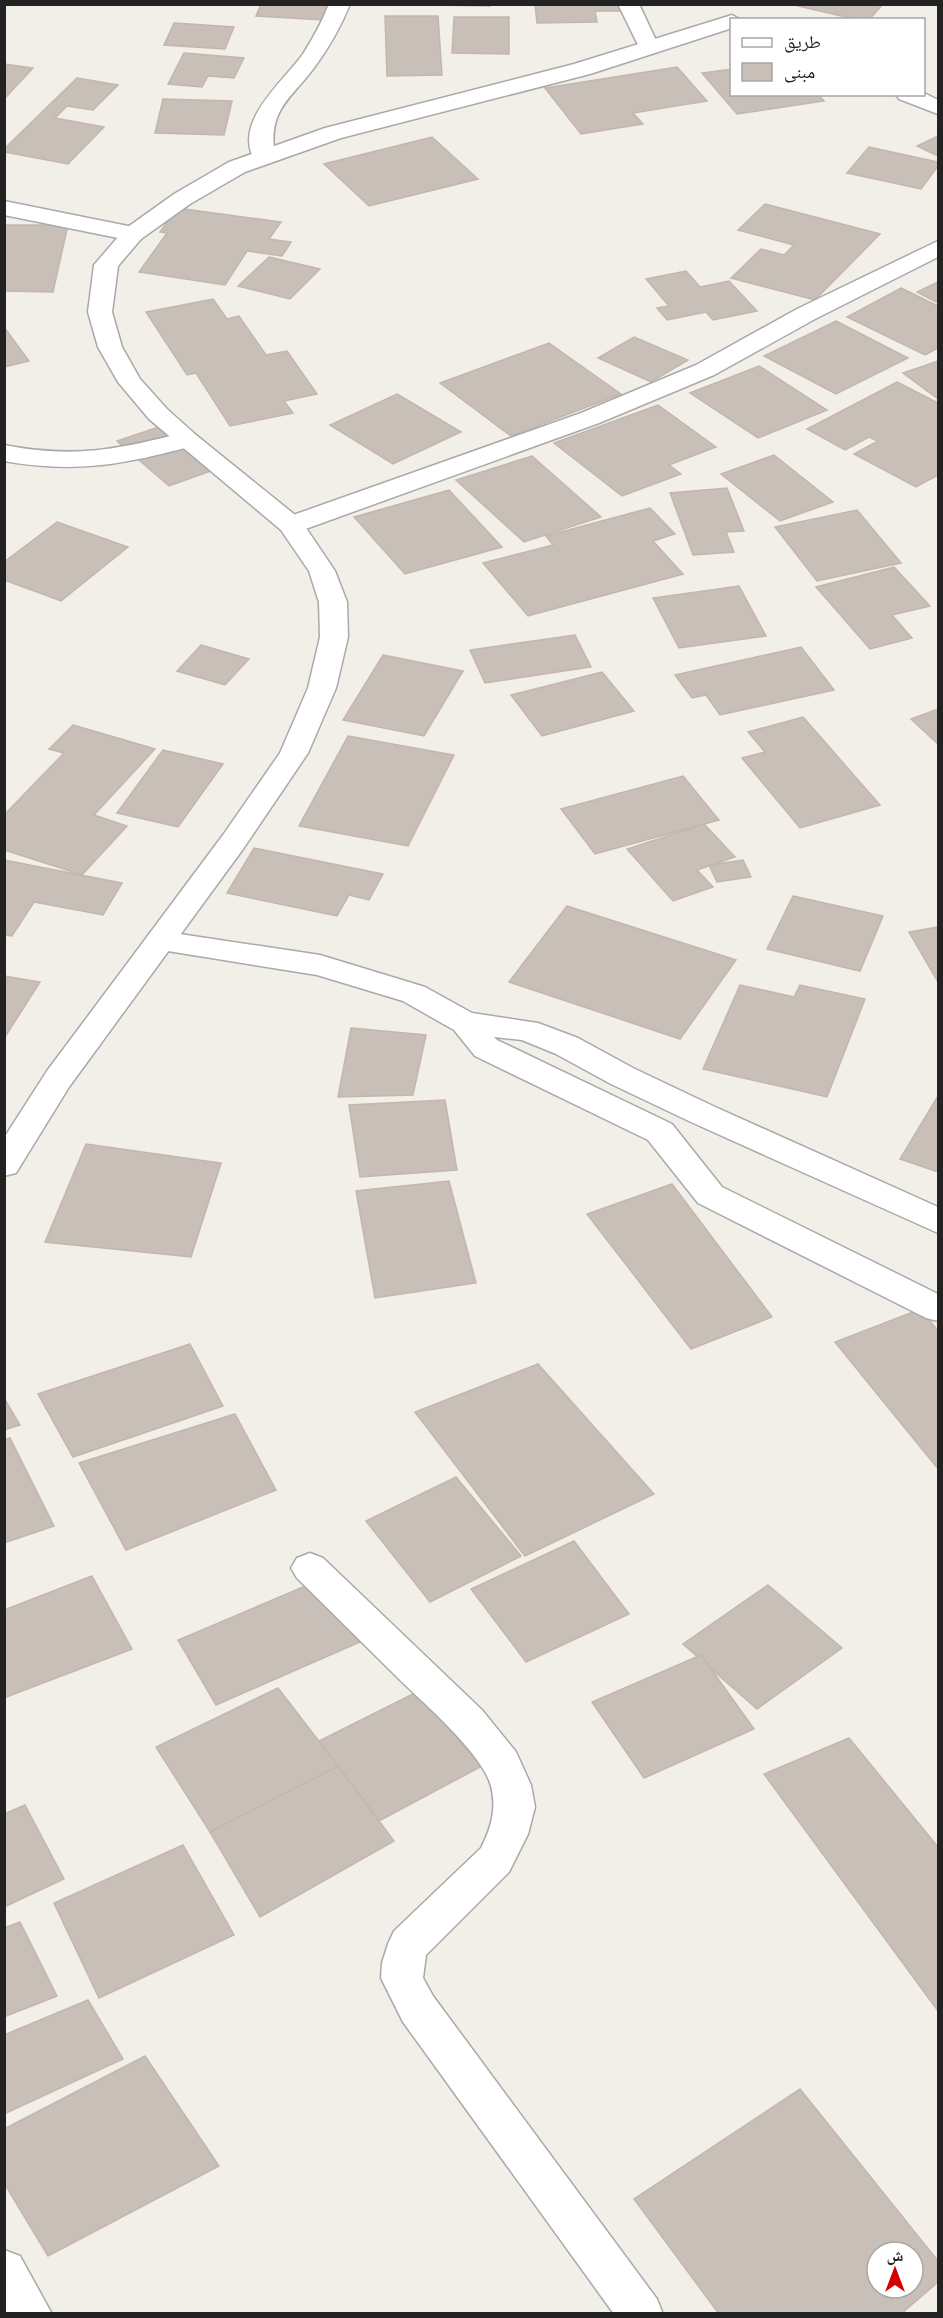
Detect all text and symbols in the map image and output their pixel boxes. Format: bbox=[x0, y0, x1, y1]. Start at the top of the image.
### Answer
legend bbox=[730, 18, 925, 96]
text: طريق bbox=[784, 32, 821, 53]
text: مبنى bbox=[784, 62, 815, 83]
north arrow bbox=[865, 2240, 925, 2300]
text: ش bbox=[887, 2247, 904, 2265]

